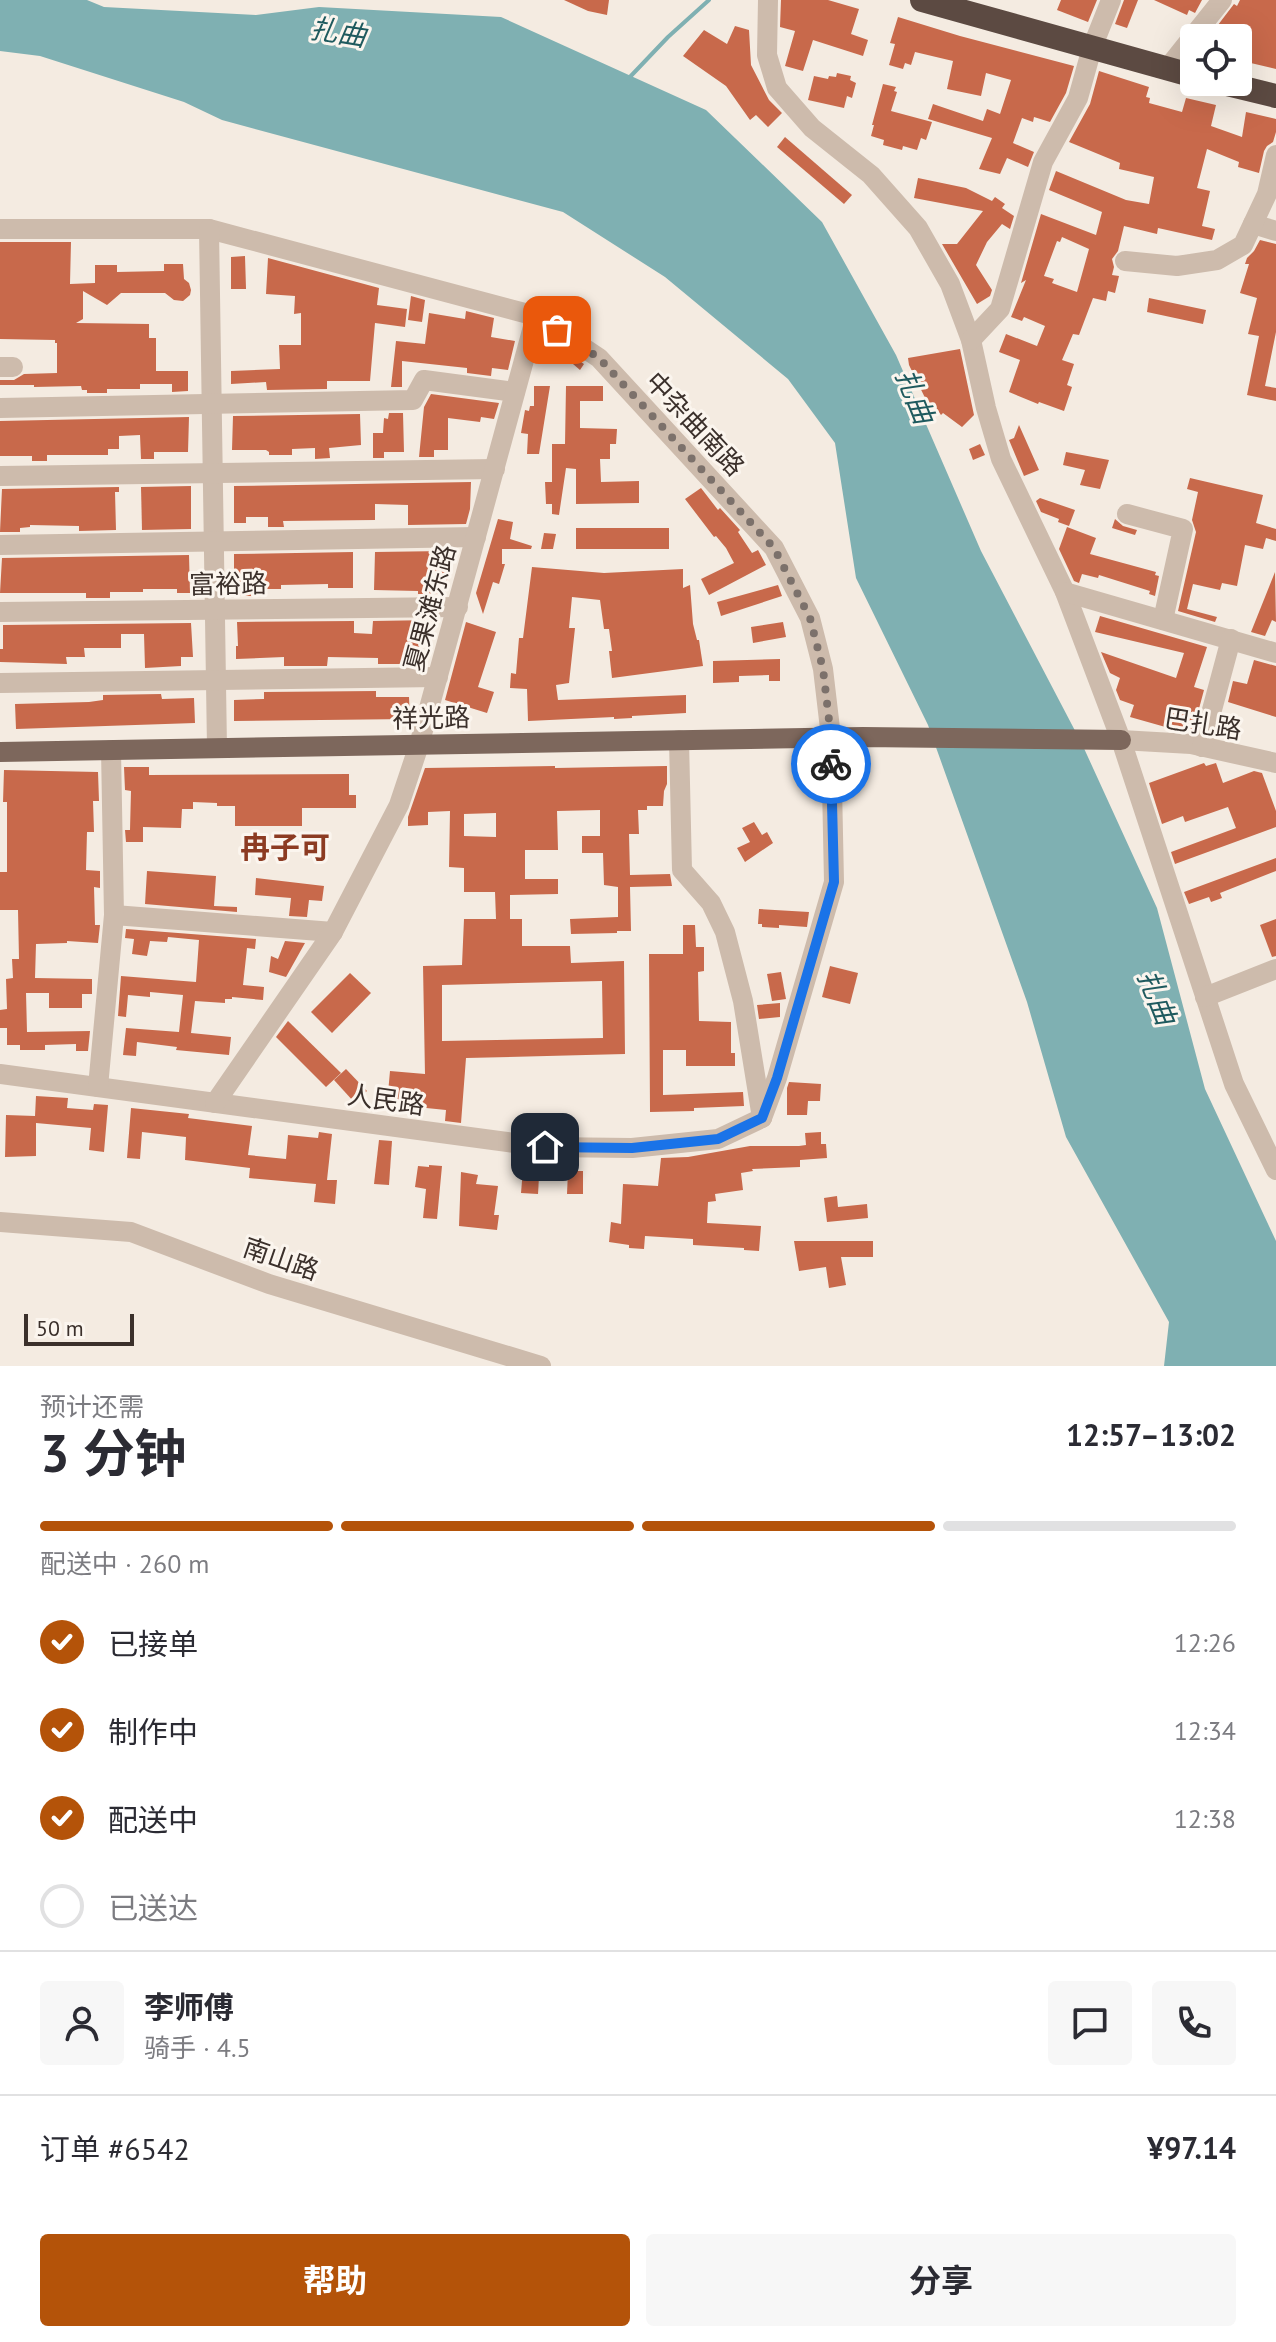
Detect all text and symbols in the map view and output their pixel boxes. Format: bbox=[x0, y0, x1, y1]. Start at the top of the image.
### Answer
water label: 扎曲 bbox=[308, 9, 371, 54]
map controls bbox=[1180, 24, 1252, 96]
button: locate bbox=[1180, 24, 1252, 96]
pin bbox=[523, 296, 591, 364]
icon: bag bbox=[535, 308, 579, 352]
water label: 扎曲 bbox=[888, 363, 944, 431]
street label: 中杂曲南路 bbox=[639, 365, 752, 482]
street label: 夏果滩东路 bbox=[397, 541, 462, 675]
street label: 富裕路 bbox=[189, 566, 267, 601]
street label: 祥光路 bbox=[392, 700, 470, 735]
street label: 巴扎路 bbox=[1162, 701, 1244, 746]
courier bbox=[791, 724, 871, 804]
icon: bike bbox=[809, 742, 853, 786]
district label: 冉子可 bbox=[240, 827, 330, 866]
water label: 扎曲 bbox=[1130, 964, 1186, 1032]
street label: 人民路 bbox=[345, 1078, 427, 1121]
pin bbox=[511, 1113, 579, 1181]
icon: home bbox=[523, 1125, 567, 1169]
street label: 南山路 bbox=[239, 1230, 323, 1287]
scale bar bbox=[24, 1310, 134, 1346]
text: 50 m bbox=[36, 1314, 84, 1342]
text: 预计还需 bbox=[40, 1390, 144, 1423]
text: 12:57–13:02 bbox=[1066, 1415, 1236, 1454]
text: 3 分钟 bbox=[40, 1419, 187, 1486]
text: 配送中 · 260 m bbox=[40, 1547, 209, 1580]
icon: check bbox=[40, 1620, 84, 1664]
text: 已接单 bbox=[108, 1624, 198, 1663]
text: 12:26 bbox=[1174, 1626, 1236, 1659]
icon: check bbox=[40, 1708, 84, 1752]
text: 制作中 bbox=[108, 1712, 198, 1751]
text: 12:34 bbox=[1174, 1714, 1236, 1747]
icon: check bbox=[40, 1796, 84, 1840]
text: 配送中 bbox=[108, 1800, 198, 1839]
text: 12:38 bbox=[1174, 1802, 1236, 1835]
text: 已送达 bbox=[108, 1888, 198, 1927]
button: person bbox=[40, 1981, 124, 2065]
button: chat bbox=[1048, 1981, 1132, 2065]
button: phone bbox=[1152, 1981, 1236, 2065]
text: 李师傅 bbox=[144, 1987, 234, 2026]
text: 骑手 · 4.5 bbox=[144, 2031, 251, 2064]
text: ¥97.14 bbox=[1147, 2128, 1236, 2167]
text: 订单 #6542 bbox=[40, 2129, 190, 2168]
button: 帮助 bbox=[40, 2234, 630, 2326]
button: 分享 bbox=[646, 2234, 1236, 2326]

